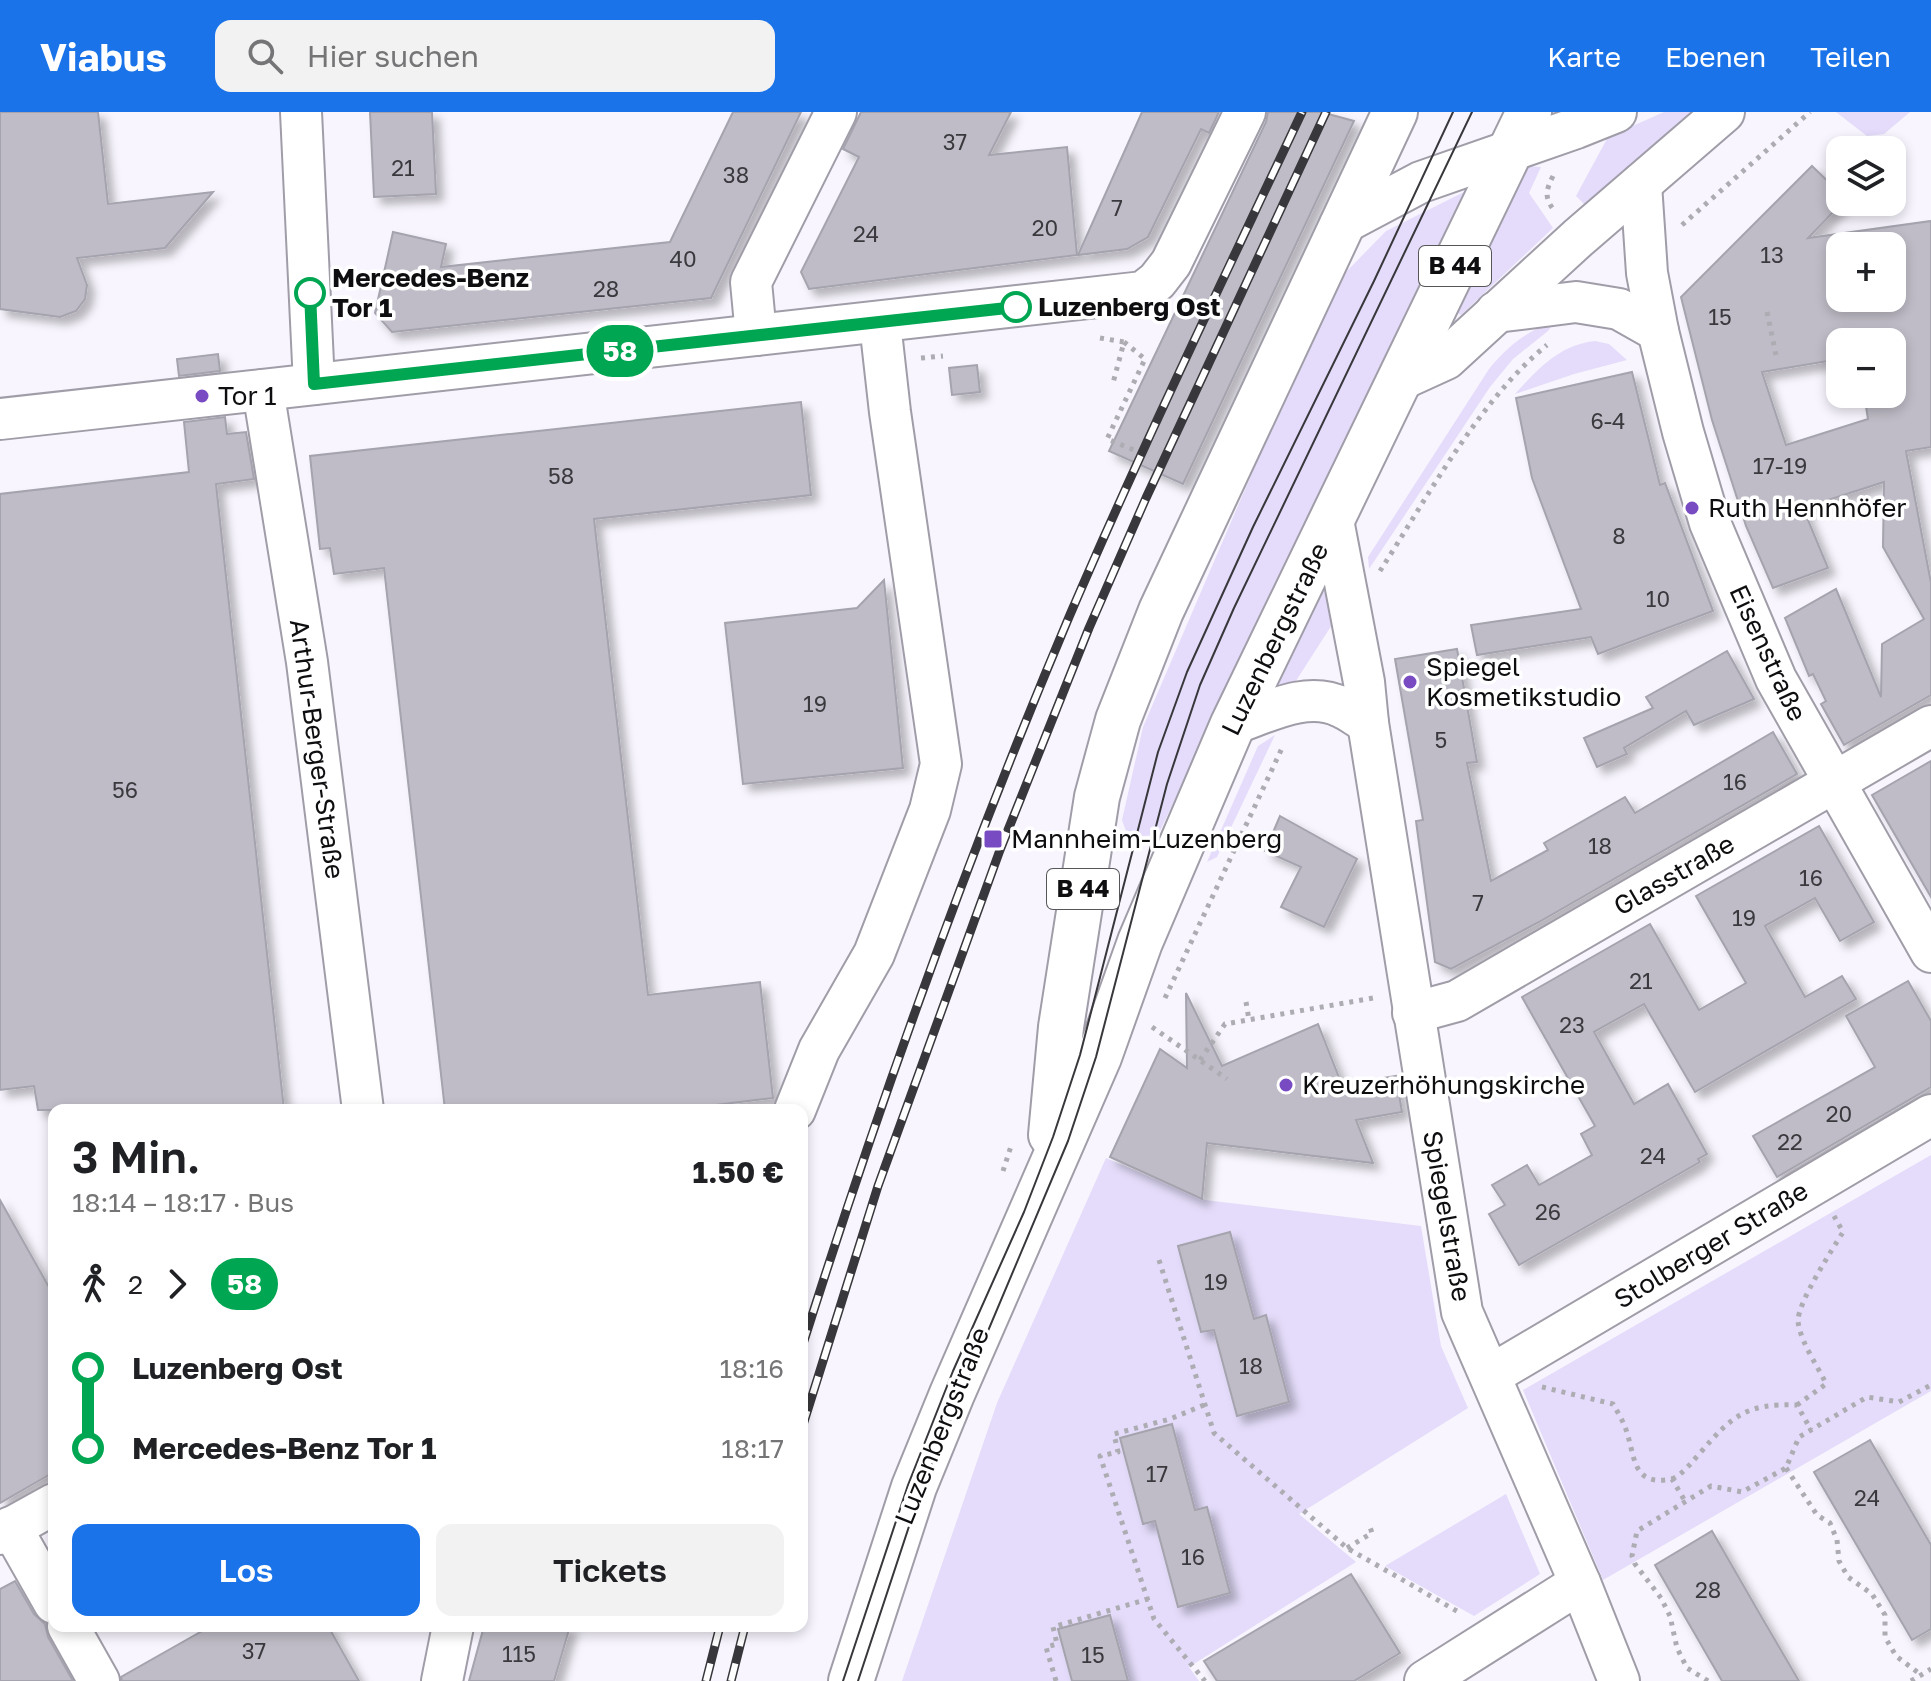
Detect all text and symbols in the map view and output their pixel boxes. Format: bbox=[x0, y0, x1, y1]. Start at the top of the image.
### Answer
search box bbox=[215, 20, 775, 92]
text: Viabus bbox=[40, 34, 167, 79]
icon: search bbox=[243, 34, 287, 78]
text: Hier suchen bbox=[307, 38, 479, 74]
text: Karte bbox=[1547, 40, 1621, 73]
text: Ebenen bbox=[1665, 40, 1766, 73]
text: Teilen bbox=[1810, 40, 1891, 73]
house number: 37 bbox=[943, 128, 967, 155]
map controls bbox=[1826, 136, 1906, 408]
button: layers bbox=[1826, 136, 1906, 216]
house number: 21 bbox=[391, 154, 415, 181]
house number: 38 bbox=[723, 161, 749, 188]
house number: 7 bbox=[1111, 194, 1123, 221]
house number: 20 bbox=[1032, 214, 1058, 241]
house number: 24 bbox=[853, 220, 879, 247]
button: + bbox=[1826, 232, 1906, 312]
house number: 13 bbox=[1760, 241, 1784, 268]
house number: 40 bbox=[669, 245, 697, 272]
road number: B 44 bbox=[1419, 246, 1491, 286]
place label: Mercedes-Benz Tor 1 bbox=[332, 262, 529, 323]
house number: 28 bbox=[593, 275, 619, 302]
marker: Mercedes-Benz Tor 1 bbox=[295, 278, 325, 308]
place label: Luzenberg Ost bbox=[1038, 291, 1221, 322]
marker: Luzenberg Ost bbox=[1001, 292, 1031, 322]
house number: 15 bbox=[1708, 303, 1732, 330]
line badge: 58 bbox=[584, 325, 656, 377]
button: − bbox=[1826, 328, 1906, 408]
text: 58 bbox=[602, 334, 638, 367]
place label: Tor 1 bbox=[218, 380, 277, 411]
marker: Tor 1 bbox=[193, 387, 211, 405]
house number: 6-4 bbox=[1590, 407, 1626, 434]
house number: 17-19 bbox=[1753, 452, 1807, 479]
house number: 58 bbox=[548, 462, 574, 489]
place label: Ruth Hennhöfer bbox=[1708, 492, 1906, 523]
marker: Ruth Hennhöfer bbox=[1683, 499, 1701, 517]
house number: 8 bbox=[1612, 522, 1626, 549]
street label: Luzenbergstraße bbox=[1215, 538, 1335, 740]
street label: Eisenstraße bbox=[1723, 580, 1813, 726]
house number: 10 bbox=[1646, 585, 1670, 612]
street label: Arthur-Berger-Straße bbox=[284, 617, 351, 881]
place label: Spiegel Kosmetikstudio bbox=[1426, 651, 1621, 712]
marker: Spiegel Kosmetikstudio bbox=[1401, 673, 1419, 691]
house number: 19 bbox=[803, 690, 827, 717]
house number: 5 bbox=[1435, 726, 1447, 753]
house number: 16 bbox=[1723, 768, 1747, 795]
house number: 56 bbox=[112, 776, 138, 803]
place label: Mannheim-Luzenberg bbox=[1011, 823, 1282, 854]
marker: Mannheim-Luzenberg bbox=[982, 828, 1004, 850]
street label: Glasstraße bbox=[1608, 828, 1740, 921]
house number: 18 bbox=[1588, 832, 1612, 859]
house number: 16 bbox=[1799, 864, 1823, 891]
road number: B 44 bbox=[1047, 869, 1119, 909]
house number: 7 bbox=[1472, 889, 1484, 916]
house number: 19 bbox=[1732, 904, 1756, 931]
house number: 21 bbox=[1629, 967, 1653, 994]
house number: 23 bbox=[1559, 1011, 1585, 1038]
place label: Kreuzerhöhungskirche bbox=[1302, 1069, 1585, 1100]
marker: Kreuzerhöhungskirche bbox=[1277, 1076, 1295, 1094]
house number: 20 bbox=[1826, 1100, 1852, 1127]
street label: Spiegelstraße bbox=[1417, 1128, 1478, 1304]
house number: 22 bbox=[1777, 1128, 1803, 1155]
text: 3 Min. bbox=[72, 1130, 200, 1183]
house number: 24 bbox=[1640, 1142, 1666, 1169]
text: 1.50 € bbox=[693, 1154, 784, 1190]
street label: Stolberger Straße bbox=[1608, 1175, 1813, 1315]
text: 18:14 – 18:17 · Bus bbox=[72, 1187, 294, 1218]
house number: 26 bbox=[1535, 1198, 1561, 1225]
icon: walk bbox=[72, 1262, 116, 1306]
icon: forward bbox=[155, 1262, 199, 1306]
text: 58 bbox=[227, 1267, 262, 1300]
house number: 19 bbox=[1204, 1268, 1228, 1295]
text: 2 bbox=[128, 1269, 143, 1300]
street label: Luzenbergstraße bbox=[888, 1323, 995, 1529]
text: Luzenberg Ost bbox=[132, 1350, 343, 1386]
house number: 18 bbox=[1239, 1352, 1263, 1379]
text: 18:16 bbox=[719, 1353, 784, 1384]
text: Mercedes-Benz Tor 1 bbox=[132, 1430, 437, 1466]
text: 18:17 bbox=[721, 1433, 784, 1464]
house number: 17 bbox=[1146, 1460, 1168, 1487]
house number: 24 bbox=[1854, 1484, 1880, 1511]
button: Los bbox=[72, 1524, 420, 1616]
button: Tickets bbox=[436, 1524, 784, 1616]
house number: 16 bbox=[1181, 1543, 1205, 1570]
house number: 28 bbox=[1695, 1576, 1721, 1603]
house number: 37 bbox=[242, 1637, 266, 1664]
house number: 115 bbox=[502, 1640, 536, 1667]
house number: 15 bbox=[1081, 1641, 1105, 1668]

